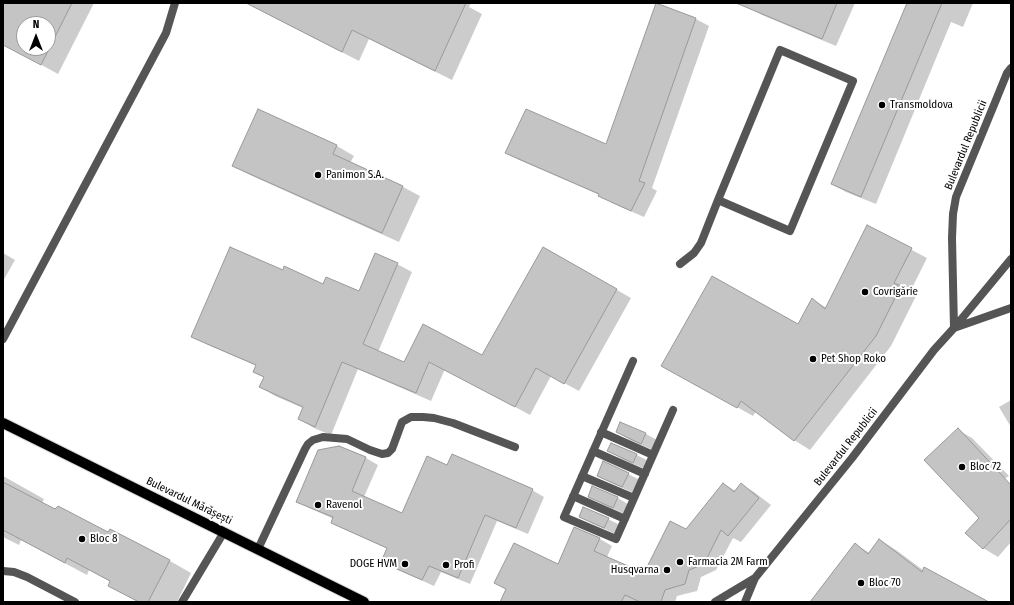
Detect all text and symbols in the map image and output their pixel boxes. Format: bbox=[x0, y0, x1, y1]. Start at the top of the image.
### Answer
north arrow bbox=[16, 16, 56, 56]
text: N bbox=[33, 18, 39, 31]
place label: Transmoldova bbox=[890, 98, 953, 112]
street label: Bulevardul Republicii bbox=[942, 98, 990, 192]
marker: Transmoldova bbox=[877, 100, 887, 110]
place label: Panimon S.A. bbox=[326, 168, 384, 182]
marker: Panimon S.A. bbox=[313, 170, 323, 180]
place label: Covrigărie bbox=[873, 285, 918, 299]
marker: Covrigărie bbox=[860, 287, 870, 297]
place label: Pet Shop Roko bbox=[821, 352, 886, 366]
marker: Pet Shop Roko bbox=[808, 354, 818, 364]
street label: Bulevardul Republicii bbox=[811, 405, 881, 489]
place label: Bloc 72 bbox=[970, 460, 1001, 474]
marker: Bloc 72 bbox=[957, 462, 967, 472]
street label: Bulevardul Mărășești bbox=[144, 474, 234, 528]
place label: Ravenol bbox=[326, 498, 362, 512]
marker: Ravenol bbox=[313, 500, 323, 510]
place label: Bloc 8 bbox=[90, 532, 117, 546]
marker: Bloc 8 bbox=[77, 534, 87, 544]
place label: Farmacia 2M Farm bbox=[688, 555, 768, 569]
place label: DOGE HVM bbox=[350, 557, 397, 571]
marker: Farmacia 2M Farm bbox=[675, 557, 685, 567]
place label: Profi bbox=[454, 558, 475, 572]
marker: DOGE HVM bbox=[400, 559, 410, 569]
marker: Profi bbox=[441, 560, 451, 570]
place label: Husqvarna bbox=[611, 563, 659, 577]
marker: Husqvarna bbox=[662, 565, 672, 575]
place label: Bloc 70 bbox=[869, 576, 901, 590]
marker: Bloc 70 bbox=[856, 578, 866, 588]

